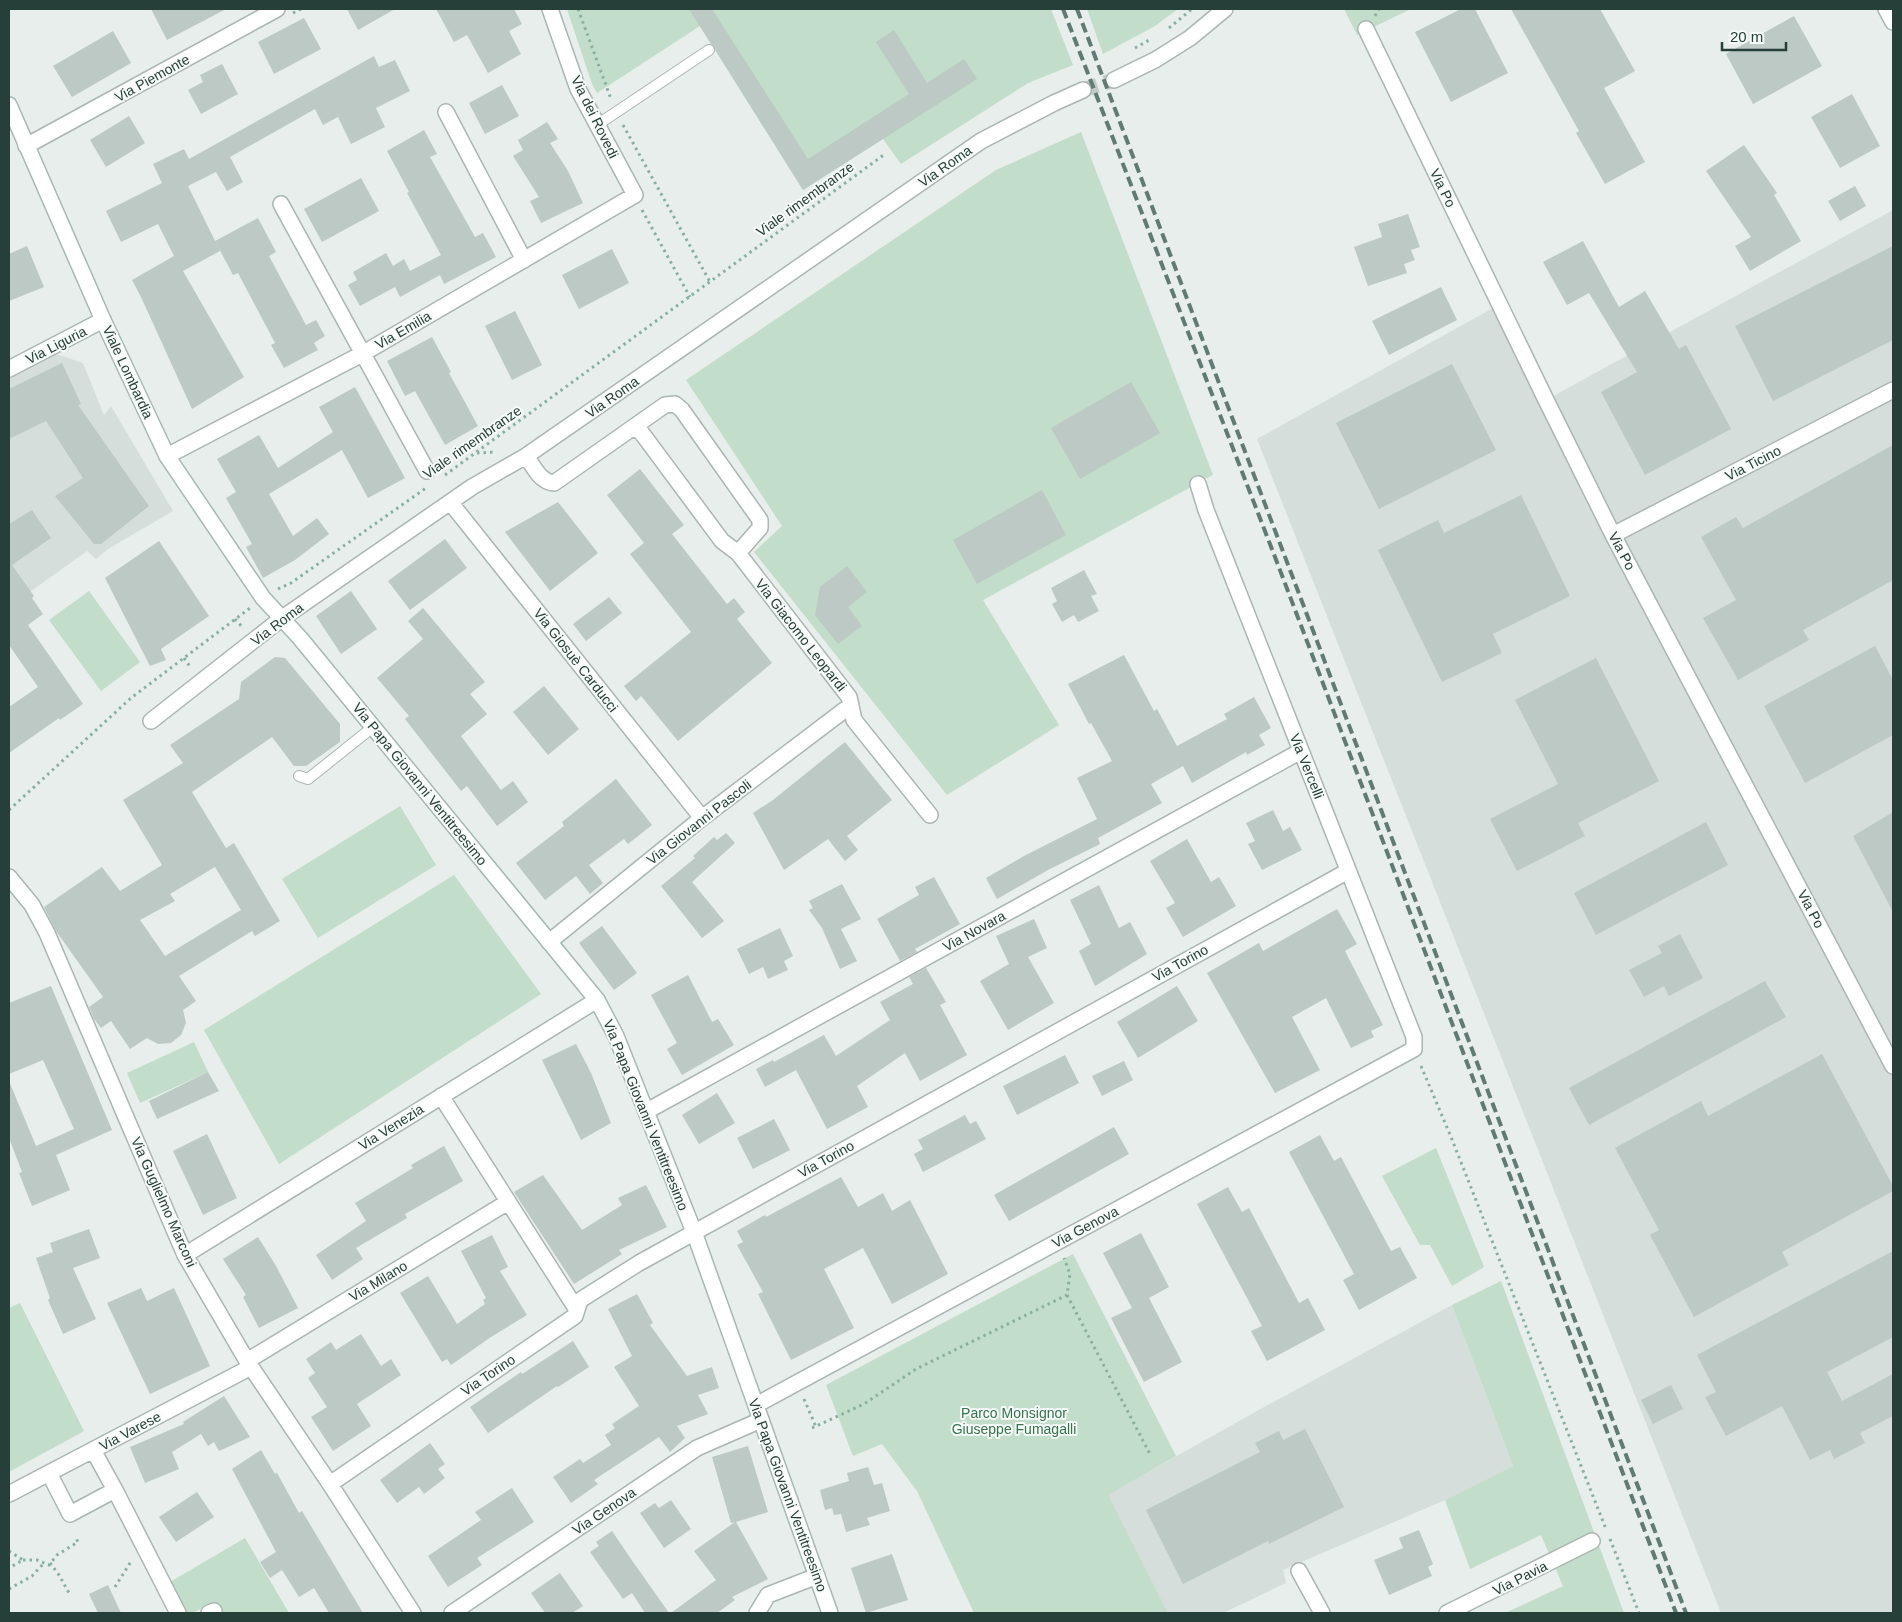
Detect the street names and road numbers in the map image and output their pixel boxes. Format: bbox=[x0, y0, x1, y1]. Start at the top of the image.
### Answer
street label: Via Piemonte bbox=[112, 51, 192, 105]
street label: Via dei Rovedi bbox=[568, 73, 622, 161]
street label: Via Roma bbox=[915, 142, 975, 190]
street label: Viale rimembranze bbox=[753, 158, 857, 240]
street label: Via Po bbox=[1427, 166, 1459, 210]
street label: Via Emilia bbox=[372, 307, 434, 352]
street label: Via Liguria bbox=[23, 323, 89, 367]
street label: Viale Lombardia bbox=[99, 323, 157, 421]
street label: Via Roma bbox=[582, 373, 642, 421]
street label: Viale rimembranze bbox=[420, 402, 524, 482]
street label: Via Ticino bbox=[1722, 442, 1784, 484]
street label: Via Po bbox=[1605, 529, 1639, 573]
street label: Via Giacomo Leopardi bbox=[752, 576, 850, 694]
street label: Via Roma bbox=[248, 599, 306, 649]
street label: Via Giosuè Carducci bbox=[530, 605, 622, 715]
street label: Via Papa Giovanni Ventitreesimo bbox=[349, 700, 491, 869]
street label: Via Vercelli bbox=[1287, 731, 1327, 801]
street label: Via Giovanni Pascoli bbox=[644, 776, 754, 868]
street label: Via Po bbox=[1794, 887, 1828, 931]
street label: Via Novara bbox=[940, 907, 1008, 955]
street label: Via Torino bbox=[1149, 941, 1211, 985]
street label: Via Papa Giovanni Ventitreesimo bbox=[600, 1017, 692, 1213]
street label: Via Venezia bbox=[356, 1101, 427, 1153]
street label: Via Guglielmo Marconi bbox=[128, 1135, 200, 1269]
street label: Via Torino bbox=[795, 1137, 857, 1181]
street label: Via Genova bbox=[1049, 1203, 1121, 1251]
street label: Via Milano bbox=[346, 1257, 410, 1305]
street label: Via Torino bbox=[458, 1351, 518, 1399]
street label: Via Papa Giovanni Ventitreesimo bbox=[746, 1396, 831, 1594]
street label: Via Varese bbox=[97, 1408, 164, 1454]
street label: Via Genova bbox=[569, 1484, 639, 1538]
street label: Via Pavia bbox=[1490, 1557, 1550, 1598]

